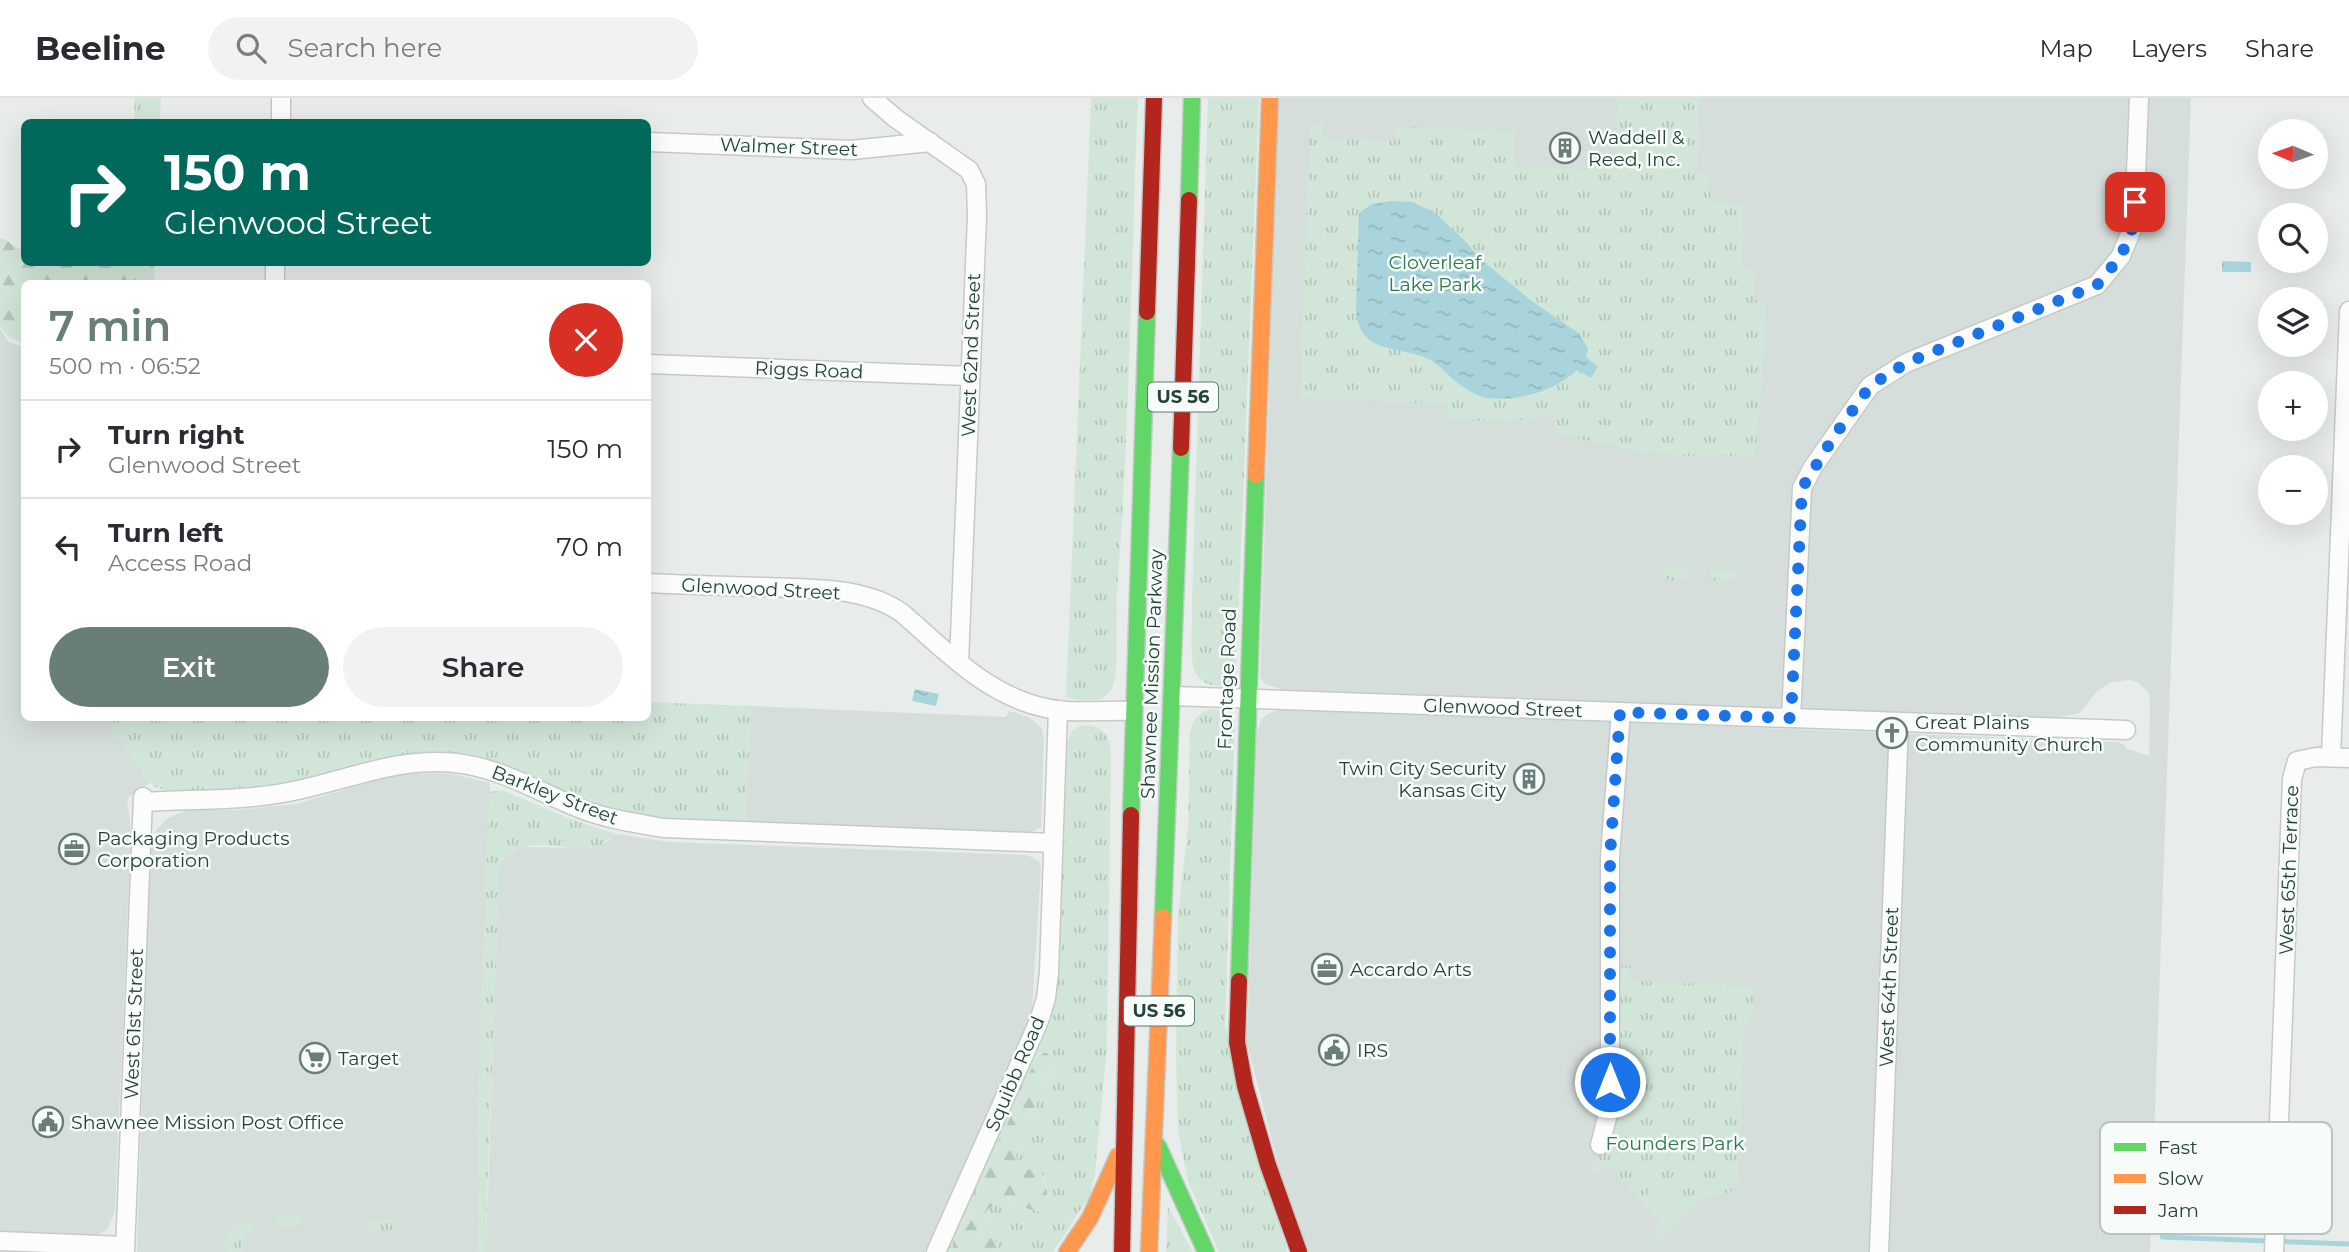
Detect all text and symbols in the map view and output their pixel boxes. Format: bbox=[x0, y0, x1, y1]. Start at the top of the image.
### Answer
search box bbox=[208, 17, 698, 80]
text: Beeline bbox=[35, 28, 166, 68]
icon: search bbox=[232, 29, 270, 67]
text: Search here bbox=[288, 32, 442, 64]
text: Map bbox=[2039, 34, 2093, 63]
text: Layers bbox=[2131, 34, 2207, 63]
text: Share bbox=[2245, 34, 2314, 63]
north arrow bbox=[2258, 119, 2328, 189]
map controls bbox=[2258, 119, 2328, 525]
place label: Waddell & Reed, Inc. bbox=[1588, 126, 1685, 171]
building icon: Waddell & Reed, Inc. bbox=[1548, 131, 1582, 165]
street label: Walmer Street bbox=[720, 133, 859, 161]
text: 150 m bbox=[164, 143, 311, 202]
icon: right bbox=[49, 147, 140, 238]
pin bbox=[2105, 172, 2165, 232]
icon: arrive bbox=[2116, 183, 2154, 221]
text: Glenwood Street bbox=[164, 203, 433, 242]
button: search bbox=[2258, 203, 2328, 273]
park label: Cloverleaf Lake Park bbox=[1388, 251, 1483, 296]
street label: West 62nd Street bbox=[957, 272, 985, 437]
button: layers bbox=[2258, 287, 2328, 357]
text: 7 min bbox=[49, 300, 171, 352]
button: close bbox=[549, 303, 623, 377]
text: 500 m · 06:52 bbox=[49, 352, 201, 380]
street label: Riggs Road bbox=[754, 357, 864, 383]
button: + bbox=[2258, 371, 2328, 441]
road number: US 56 bbox=[1148, 382, 1218, 412]
text: Turn right bbox=[108, 419, 244, 451]
icon: right bbox=[49, 430, 87, 468]
text: 150 m bbox=[547, 433, 623, 465]
text: Glenwood Street bbox=[108, 451, 301, 479]
button: − bbox=[2258, 455, 2328, 525]
text: Turn left bbox=[108, 517, 224, 549]
icon: left bbox=[49, 528, 87, 566]
text: 70 m bbox=[557, 531, 623, 563]
street label: Shawnee Mission Parkway bbox=[1136, 548, 1168, 799]
text: Access Road bbox=[108, 549, 252, 577]
street label: Glenwood Street bbox=[681, 573, 842, 605]
street label: Frontage Road bbox=[1213, 608, 1241, 750]
button: Exit bbox=[49, 627, 329, 707]
button: Share bbox=[343, 627, 623, 707]
street label: Glenwood Street bbox=[1423, 694, 1583, 722]
place label: Great Plains Community Church bbox=[1915, 711, 2103, 756]
church icon: Great Plains Community Church bbox=[1875, 716, 1909, 750]
place label: Twin City Security Kansas City bbox=[1339, 757, 1507, 802]
street label: Barkley Street bbox=[489, 760, 622, 830]
building icon: Twin City Security Kansas City bbox=[1512, 762, 1546, 796]
street label: West 65th Terrace bbox=[2275, 785, 2303, 955]
place label: Packaging Products Corporation bbox=[97, 827, 289, 872]
office icon: Packaging Products Corporation bbox=[57, 832, 91, 866]
street label: West 64th Street bbox=[1875, 906, 1903, 1068]
street label: West 61st Street bbox=[120, 948, 148, 1100]
office icon: Accardo Arts bbox=[1310, 952, 1344, 986]
place label: Accardo Arts bbox=[1350, 958, 1472, 981]
road number: US 56 bbox=[1124, 996, 1194, 1026]
street label: Squibb Road bbox=[980, 1013, 1050, 1135]
public building icon: IRS bbox=[1317, 1033, 1351, 1067]
place label: IRS bbox=[1357, 1039, 1388, 1062]
supermarket icon: Target bbox=[298, 1041, 332, 1075]
position arrow bbox=[1573, 1045, 1647, 1119]
place label: Target bbox=[338, 1047, 399, 1070]
public building icon: Shawnee Mission Post Office bbox=[31, 1105, 65, 1139]
place label: Shawnee Mission Post Office bbox=[71, 1111, 344, 1134]
legend bbox=[2100, 1122, 2332, 1234]
park label: Founders Park bbox=[1606, 1132, 1745, 1155]
text: Fast bbox=[2158, 1136, 2198, 1159]
text: Slow bbox=[2158, 1167, 2203, 1190]
text: Jam bbox=[2157, 1199, 2199, 1222]

